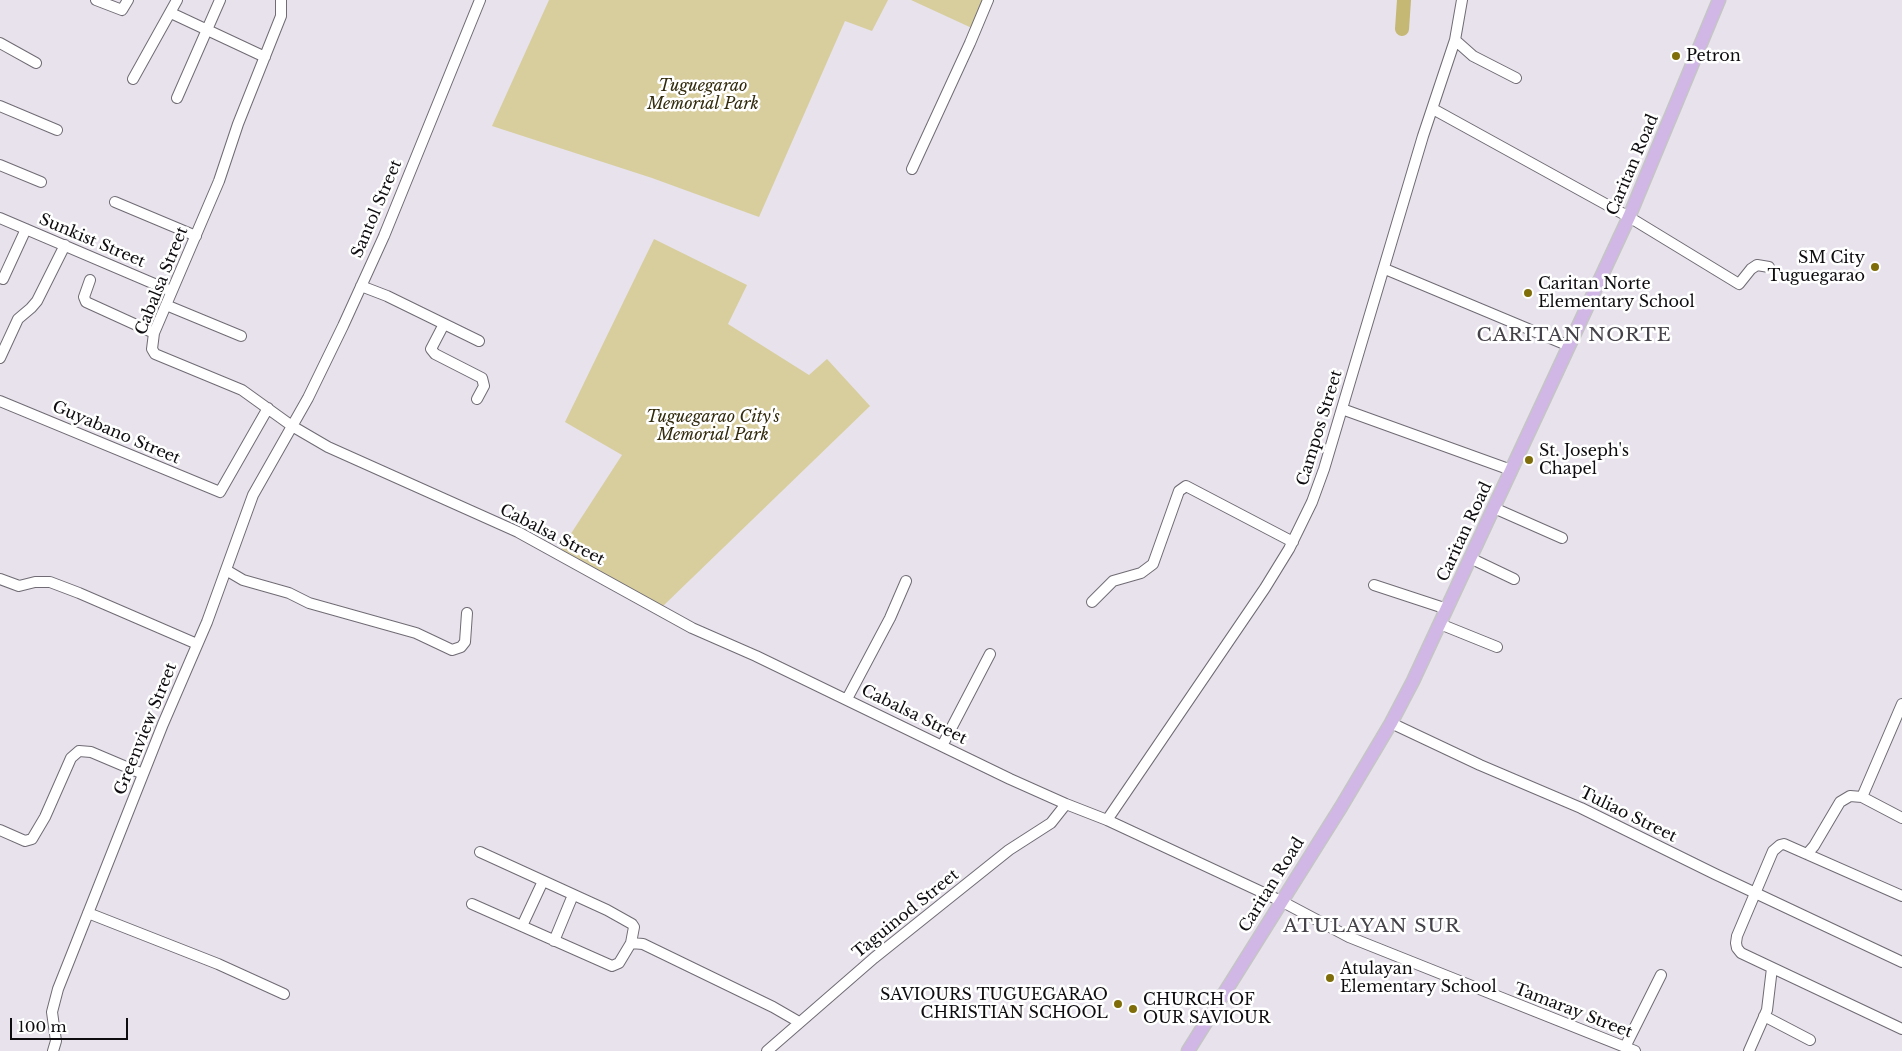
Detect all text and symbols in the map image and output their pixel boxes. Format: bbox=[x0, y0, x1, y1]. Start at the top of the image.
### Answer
place label: Petron bbox=[1686, 46, 1741, 66]
marker: Petron bbox=[1670, 50, 1682, 62]
park label: Tuguegarao Memorial Park bbox=[647, 76, 759, 114]
street label: Caritan Road bbox=[1603, 112, 1663, 218]
street label: Santol Street bbox=[348, 157, 406, 261]
street label: Sunkist Street bbox=[36, 210, 148, 272]
street label: Cabalsa Street bbox=[132, 224, 192, 338]
place label: SM City Tuguegarao bbox=[1767, 248, 1865, 286]
marker: SM City Tuguegarao bbox=[1869, 261, 1881, 273]
place label: Caritan Norte Elementary School bbox=[1538, 274, 1695, 312]
marker: Caritan Norte Elementary School bbox=[1522, 287, 1534, 299]
district label: CARITAN NORTE bbox=[1475, 325, 1673, 347]
street label: Campos Street bbox=[1293, 368, 1347, 488]
street label: Guyabano Street bbox=[49, 397, 183, 469]
park label: Tuguegarao City's Memorial Park bbox=[646, 407, 780, 445]
place label: St. Joseph's Chapel bbox=[1539, 441, 1629, 479]
marker: St. Joseph's Chapel bbox=[1523, 454, 1535, 466]
street label: Caritan Road bbox=[1434, 479, 1496, 585]
street label: Cabalsa Street bbox=[496, 500, 608, 570]
street label: Greenview Street bbox=[111, 660, 181, 798]
street label: Cabalsa Street bbox=[858, 681, 970, 749]
street label: Tuliao Street bbox=[1576, 783, 1680, 847]
street label: Caritan Road bbox=[1235, 834, 1309, 936]
street label: Taguinod Street bbox=[849, 865, 963, 963]
district label: ATULAYAN SUR bbox=[1282, 916, 1462, 938]
place label: Atulayan Elementary School bbox=[1340, 959, 1497, 997]
marker: Atulayan Elementary School bbox=[1324, 972, 1336, 984]
street label: Tamaray Street bbox=[1511, 980, 1635, 1042]
place label: SAVIOURS TUGUEGARAO CHRISTIAN SCHOOL bbox=[880, 985, 1108, 1023]
place label: CHURCH OF OUR SAVIOUR bbox=[1143, 990, 1270, 1028]
marker: SAVIOURS TUGUEGARAO CHRISTIAN SCHOOL bbox=[1112, 998, 1124, 1010]
marker: CHURCH OF OUR SAVIOUR bbox=[1127, 1003, 1139, 1015]
scale bar bbox=[12, 1008, 130, 1040]
text: 100 m bbox=[18, 1017, 67, 1036]

